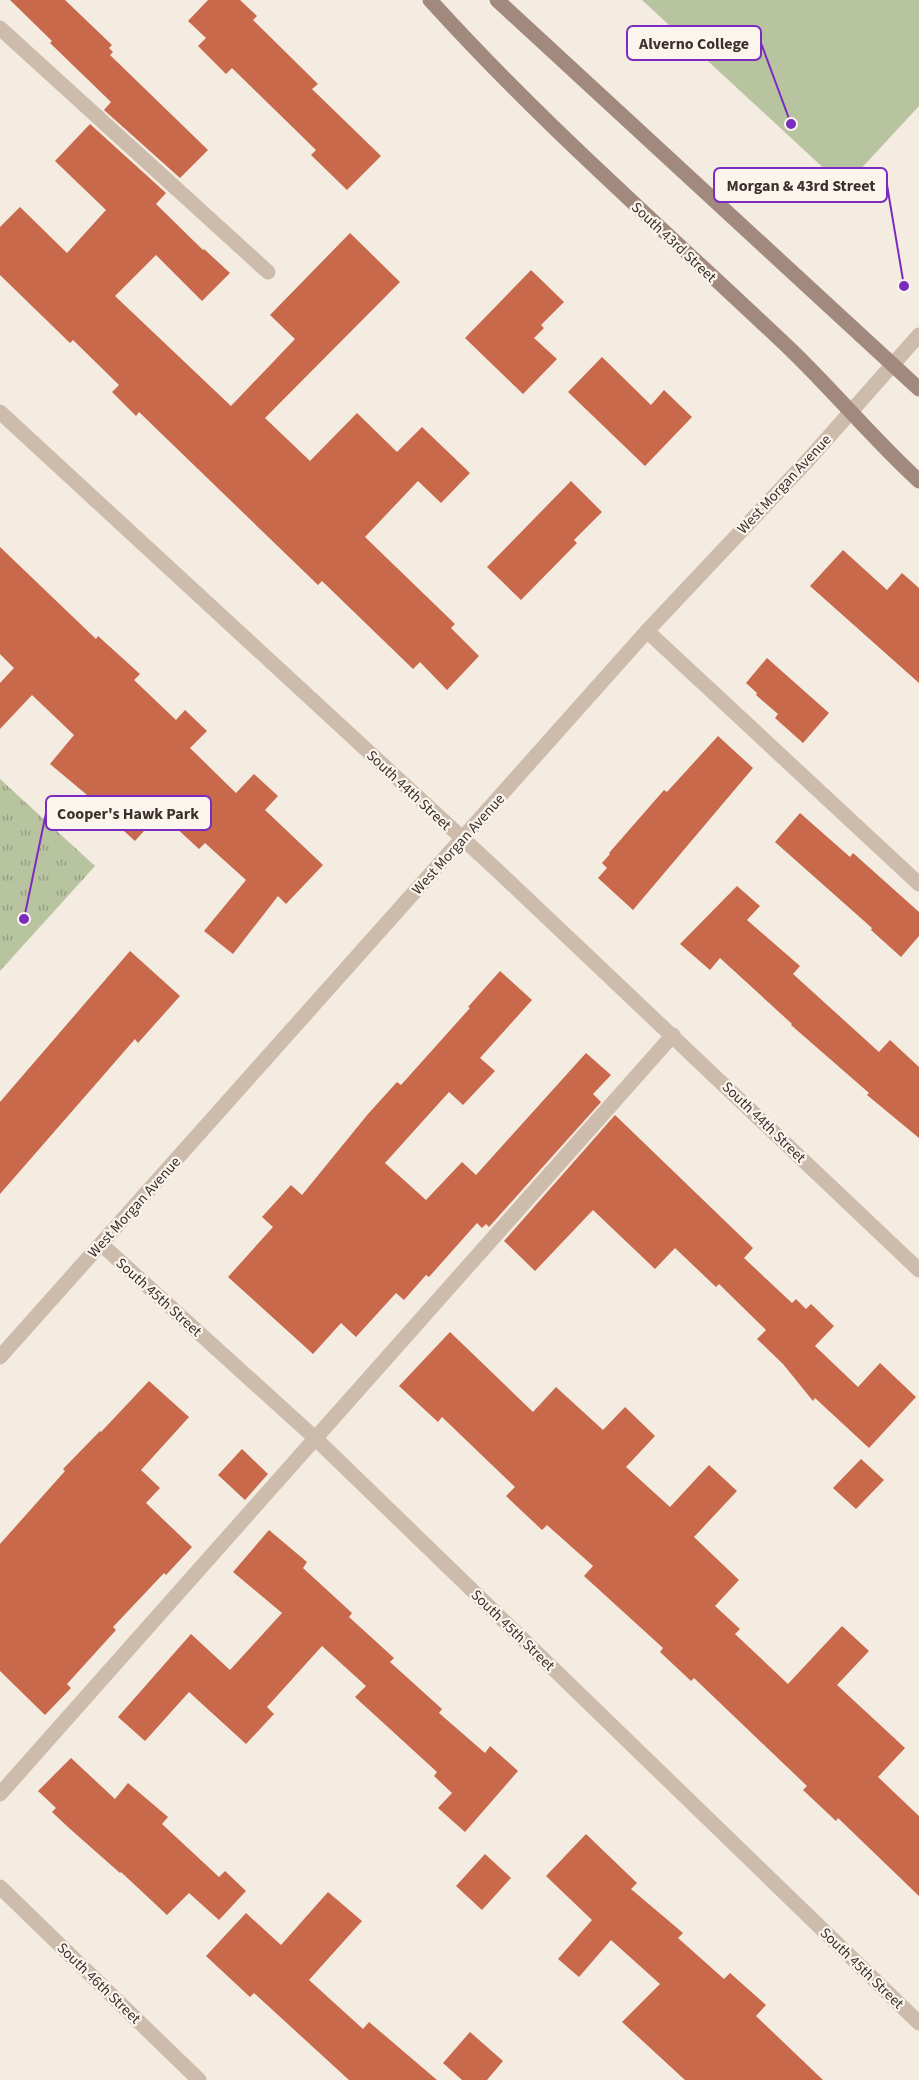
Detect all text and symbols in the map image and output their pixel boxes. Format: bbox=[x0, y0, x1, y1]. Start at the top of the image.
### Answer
callout: Alverno College bbox=[627, 26, 761, 60]
text: Alverno College bbox=[638, 33, 749, 55]
callout: Morgan & 43rd Street bbox=[714, 168, 887, 202]
text: Morgan & 43rd Street bbox=[727, 175, 875, 197]
street label: South 43rd Street bbox=[626, 197, 721, 287]
street label: West Morgan Avenue bbox=[732, 430, 836, 539]
street label: South 44th Street bbox=[362, 745, 456, 835]
street label: West Morgan Avenue bbox=[407, 789, 510, 900]
callout: Cooper's Hawk Park bbox=[46, 796, 211, 830]
text: Cooper's Hawk Park bbox=[57, 803, 199, 825]
street label: South 44th Street bbox=[717, 1077, 810, 1168]
street label: West Morgan Avenue bbox=[83, 1152, 186, 1263]
street label: South 45th Street bbox=[111, 1253, 206, 1342]
street label: South 45th Street bbox=[466, 1585, 559, 1676]
street label: South 45th Street bbox=[815, 1923, 908, 2014]
street label: South 46th Street bbox=[52, 1938, 145, 2029]

